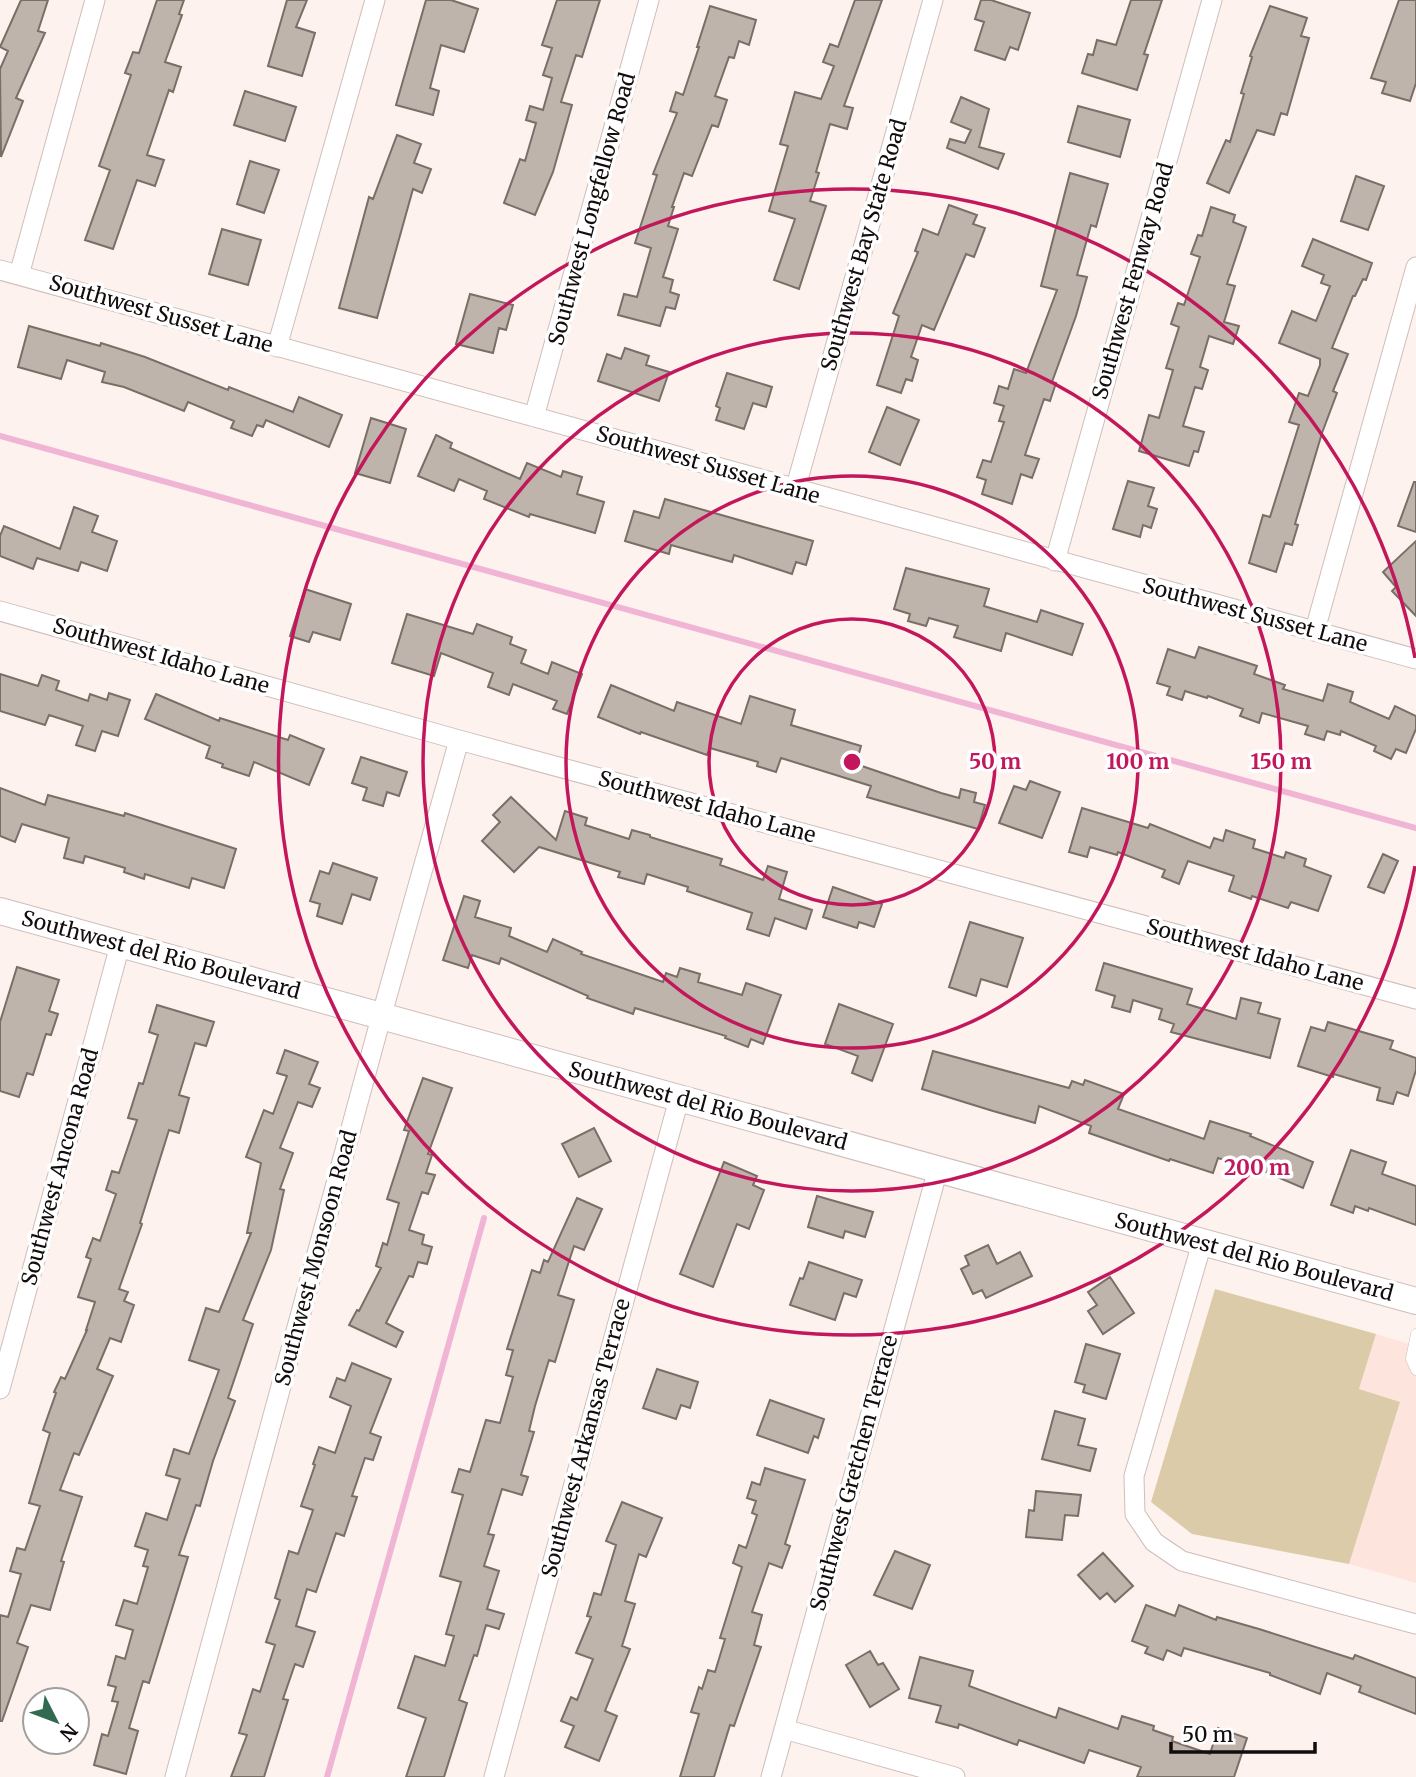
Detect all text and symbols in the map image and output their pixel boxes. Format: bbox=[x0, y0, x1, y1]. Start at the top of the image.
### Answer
street label: Southwest Longfellow Road bbox=[542, 69, 641, 348]
street label: Southwest Bay State Road bbox=[815, 115, 913, 374]
street label: Southwest Fenway Road bbox=[1086, 159, 1179, 402]
street label: Southwest Susset Lane bbox=[46, 269, 276, 358]
street label: Southwest Susset Lane bbox=[593, 420, 823, 509]
street label: Southwest Susset Lane bbox=[1140, 572, 1371, 658]
street label: Southwest Idaho Lane bbox=[50, 612, 273, 699]
text: 50 m bbox=[969, 748, 1021, 775]
text: 100 m bbox=[1107, 748, 1169, 775]
text: 150 m bbox=[1250, 748, 1312, 775]
centre of rings bbox=[840, 750, 864, 774]
street label: Southwest Idaho Lane bbox=[595, 764, 819, 849]
street label: Southwest del Rio Boulevard bbox=[19, 904, 304, 1005]
street label: Southwest Idaho Lane bbox=[1143, 912, 1367, 997]
street label: Southwest Ancona Road bbox=[15, 1045, 104, 1288]
street label: Southwest del Rio Boulevard bbox=[566, 1055, 851, 1156]
street label: Southwest Monsoon Road bbox=[268, 1127, 363, 1389]
text: 200 m bbox=[1224, 1154, 1290, 1181]
street label: Southwest del Rio Boulevard bbox=[1112, 1206, 1397, 1307]
street label: Southwest Arkansas Terrace bbox=[535, 1295, 636, 1580]
street label: Southwest Gretchen Terrace bbox=[804, 1332, 903, 1614]
north arrow bbox=[21, 1686, 91, 1756]
scale bar bbox=[1171, 1710, 1314, 1754]
text: N bbox=[55, 1719, 83, 1746]
text: 50 m bbox=[1182, 1721, 1233, 1748]

